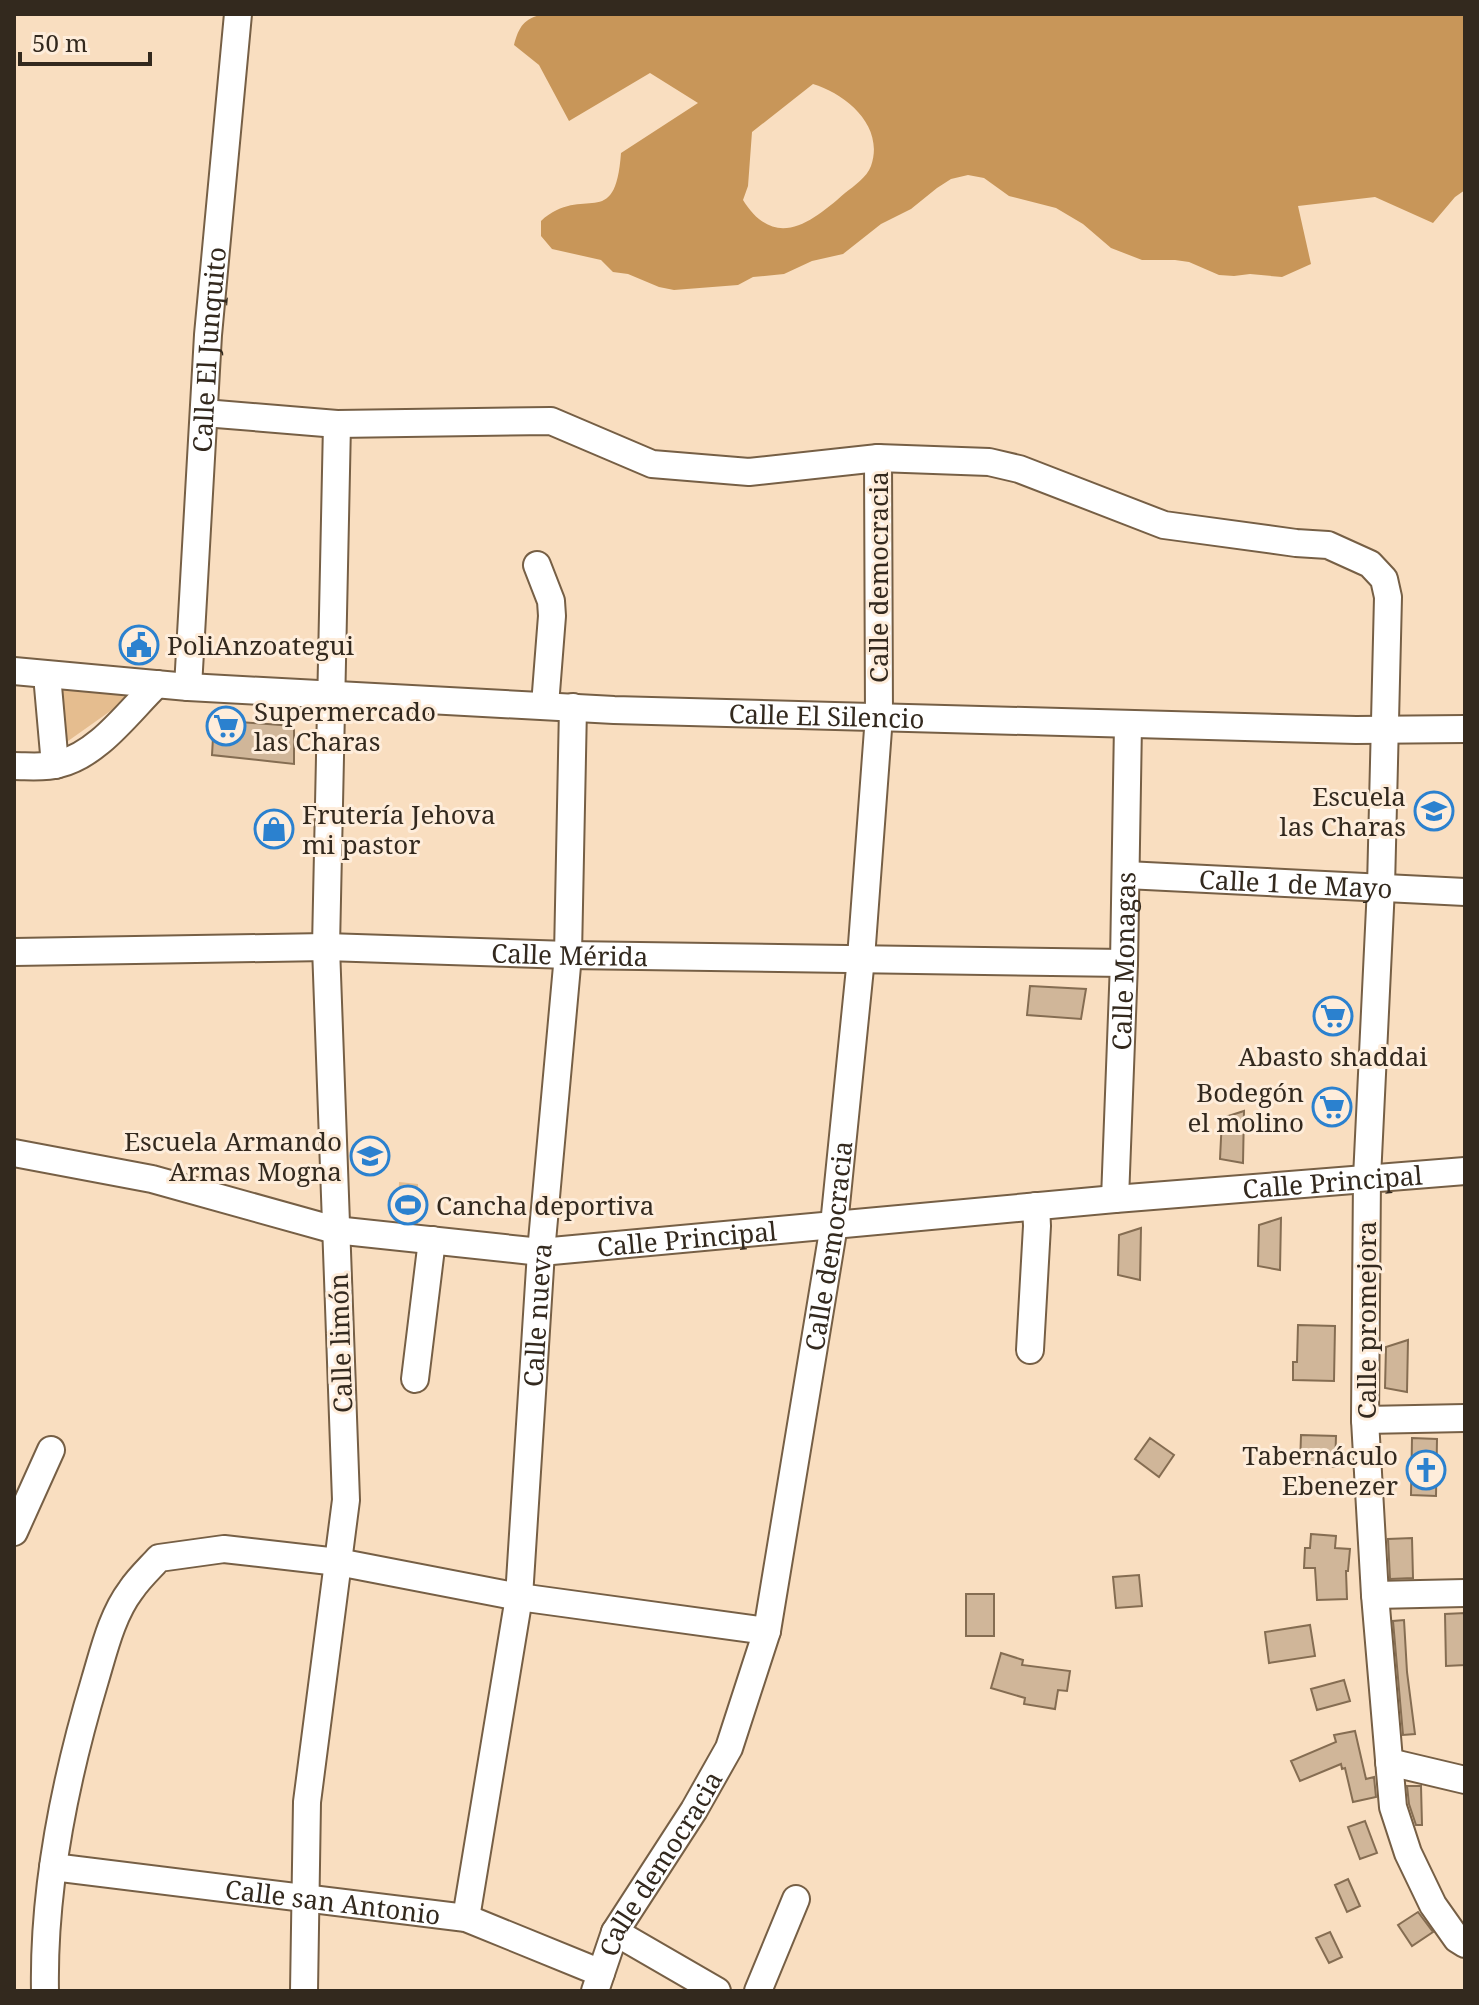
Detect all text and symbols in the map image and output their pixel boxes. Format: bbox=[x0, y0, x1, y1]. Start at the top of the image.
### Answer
scale bar bbox=[20, 16, 150, 66]
text: 50 m bbox=[32, 26, 88, 59]
street label: Calle El Junquito bbox=[183, 245, 234, 453]
street label: Calle democracia bbox=[860, 471, 896, 683]
public building icon: PoliAnzoategui bbox=[118, 624, 160, 666]
place label: PoliAnzoategui bbox=[167, 627, 354, 663]
place label: Supermercado las Charas bbox=[254, 693, 436, 759]
street label: Calle El Silencio bbox=[728, 695, 925, 736]
supermarket icon: Supermercado las Charas bbox=[205, 705, 247, 747]
place label: Escuela las Charas bbox=[1280, 778, 1406, 844]
school or university icon: Escuela las Charas bbox=[1413, 790, 1455, 832]
place label: Frutería Jehova mi pastor bbox=[302, 796, 496, 862]
shop icon: Frutería Jehova mi pastor bbox=[253, 808, 295, 850]
street label: Calle 1 de Mayo bbox=[1198, 861, 1393, 906]
street label: Calle Monagas bbox=[1103, 872, 1144, 1051]
street label: Calle Mérida bbox=[491, 934, 649, 974]
supermarket icon: Abasto shaddai bbox=[1312, 995, 1354, 1037]
place label: Abasto shaddai bbox=[1238, 1038, 1428, 1074]
place label: Bodegón el molino bbox=[1188, 1074, 1304, 1140]
supermarket icon: Bodegón el molino bbox=[1311, 1086, 1353, 1128]
place label: Escuela Armando Armas Mogna bbox=[124, 1123, 342, 1189]
school or university icon: Escuela Armando Armas Mogna bbox=[349, 1135, 391, 1177]
street label: Calle democracia bbox=[796, 1139, 860, 1354]
street label: Calle Principal bbox=[1241, 1156, 1424, 1207]
sports icon: Cancha deportiva bbox=[387, 1184, 429, 1226]
place label: Cancha deportiva bbox=[436, 1187, 654, 1223]
street label: Calle Principal bbox=[595, 1212, 778, 1265]
street label: Calle promejora bbox=[1348, 1221, 1384, 1419]
street label: Calle nueva bbox=[514, 1241, 560, 1388]
street label: Calle limón bbox=[320, 1272, 360, 1414]
place label: Tabernáculo Ebenezer bbox=[1242, 1437, 1398, 1503]
church icon: Tabernáculo Ebenezer bbox=[1405, 1449, 1447, 1491]
street label: Calle democracia bbox=[590, 1764, 730, 1961]
street label: Calle san Antonio bbox=[223, 1870, 443, 1933]

